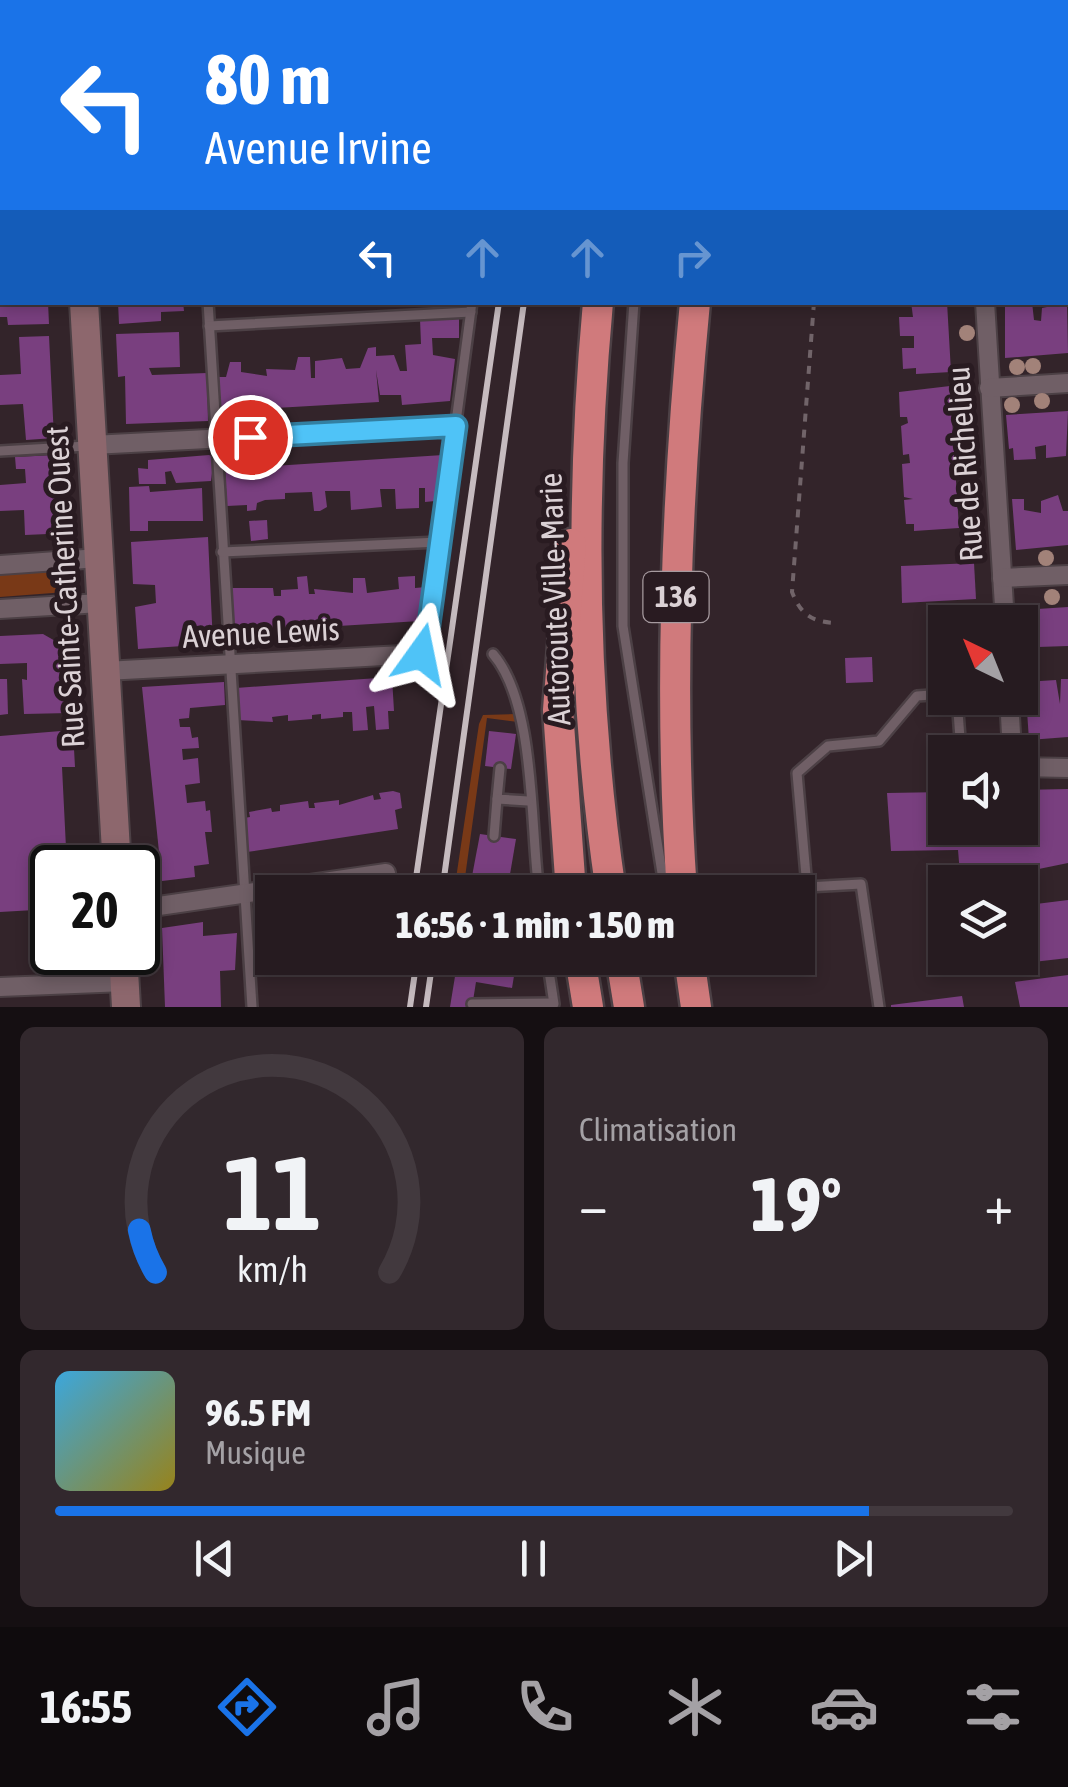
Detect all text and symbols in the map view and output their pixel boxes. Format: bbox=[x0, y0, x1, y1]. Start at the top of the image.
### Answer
text: 80 m bbox=[205, 39, 331, 119]
icon: left bbox=[40, 40, 170, 170]
text: Avenue Irvine bbox=[205, 122, 432, 174]
icon: left bbox=[350, 230, 405, 285]
icon: ahead bbox=[455, 230, 510, 285]
icon: ahead bbox=[560, 230, 615, 285]
icon: right bbox=[665, 230, 720, 285]
street label: Rue de Richelieu bbox=[939, 365, 990, 563]
pin bbox=[208, 395, 293, 480]
icon: arrive bbox=[223, 410, 278, 465]
street label: Rue Sainte-Catherine Ouest bbox=[38, 425, 91, 749]
street label: Autoroute Ville-Marie bbox=[532, 472, 577, 726]
road number: 136 bbox=[644, 572, 708, 622]
position arrow bbox=[369, 602, 473, 706]
north arrow bbox=[928, 605, 1038, 715]
map controls bbox=[928, 605, 1038, 975]
street label: Avenue Lewis bbox=[181, 610, 340, 655]
button: sound bbox=[928, 735, 1038, 845]
speed limit sign: 20 bbox=[30, 845, 160, 975]
button: layers bbox=[928, 865, 1038, 975]
text: 16:56 · 1 min · 150 m bbox=[395, 903, 675, 946]
text: Climatisation bbox=[579, 1111, 737, 1148]
text: 11 bbox=[223, 1133, 321, 1252]
text: 19° bbox=[750, 1161, 842, 1247]
text: − bbox=[579, 1173, 608, 1236]
text: + bbox=[984, 1173, 1013, 1236]
text: km/h bbox=[237, 1249, 307, 1290]
text: 96.5 FM bbox=[205, 1391, 311, 1434]
text: Musique bbox=[205, 1434, 306, 1471]
icon: previous bbox=[187, 1531, 242, 1586]
icon: pause bbox=[506, 1531, 561, 1586]
icon: next bbox=[826, 1531, 881, 1586]
icon: directions bbox=[212, 1672, 282, 1742]
icon: music bbox=[361, 1672, 431, 1742]
icon: phone bbox=[510, 1672, 580, 1742]
icon: climate bbox=[660, 1672, 730, 1742]
icon: car bbox=[809, 1672, 879, 1742]
icon: filters bbox=[958, 1672, 1028, 1742]
text: 16:55 bbox=[40, 1681, 132, 1733]

